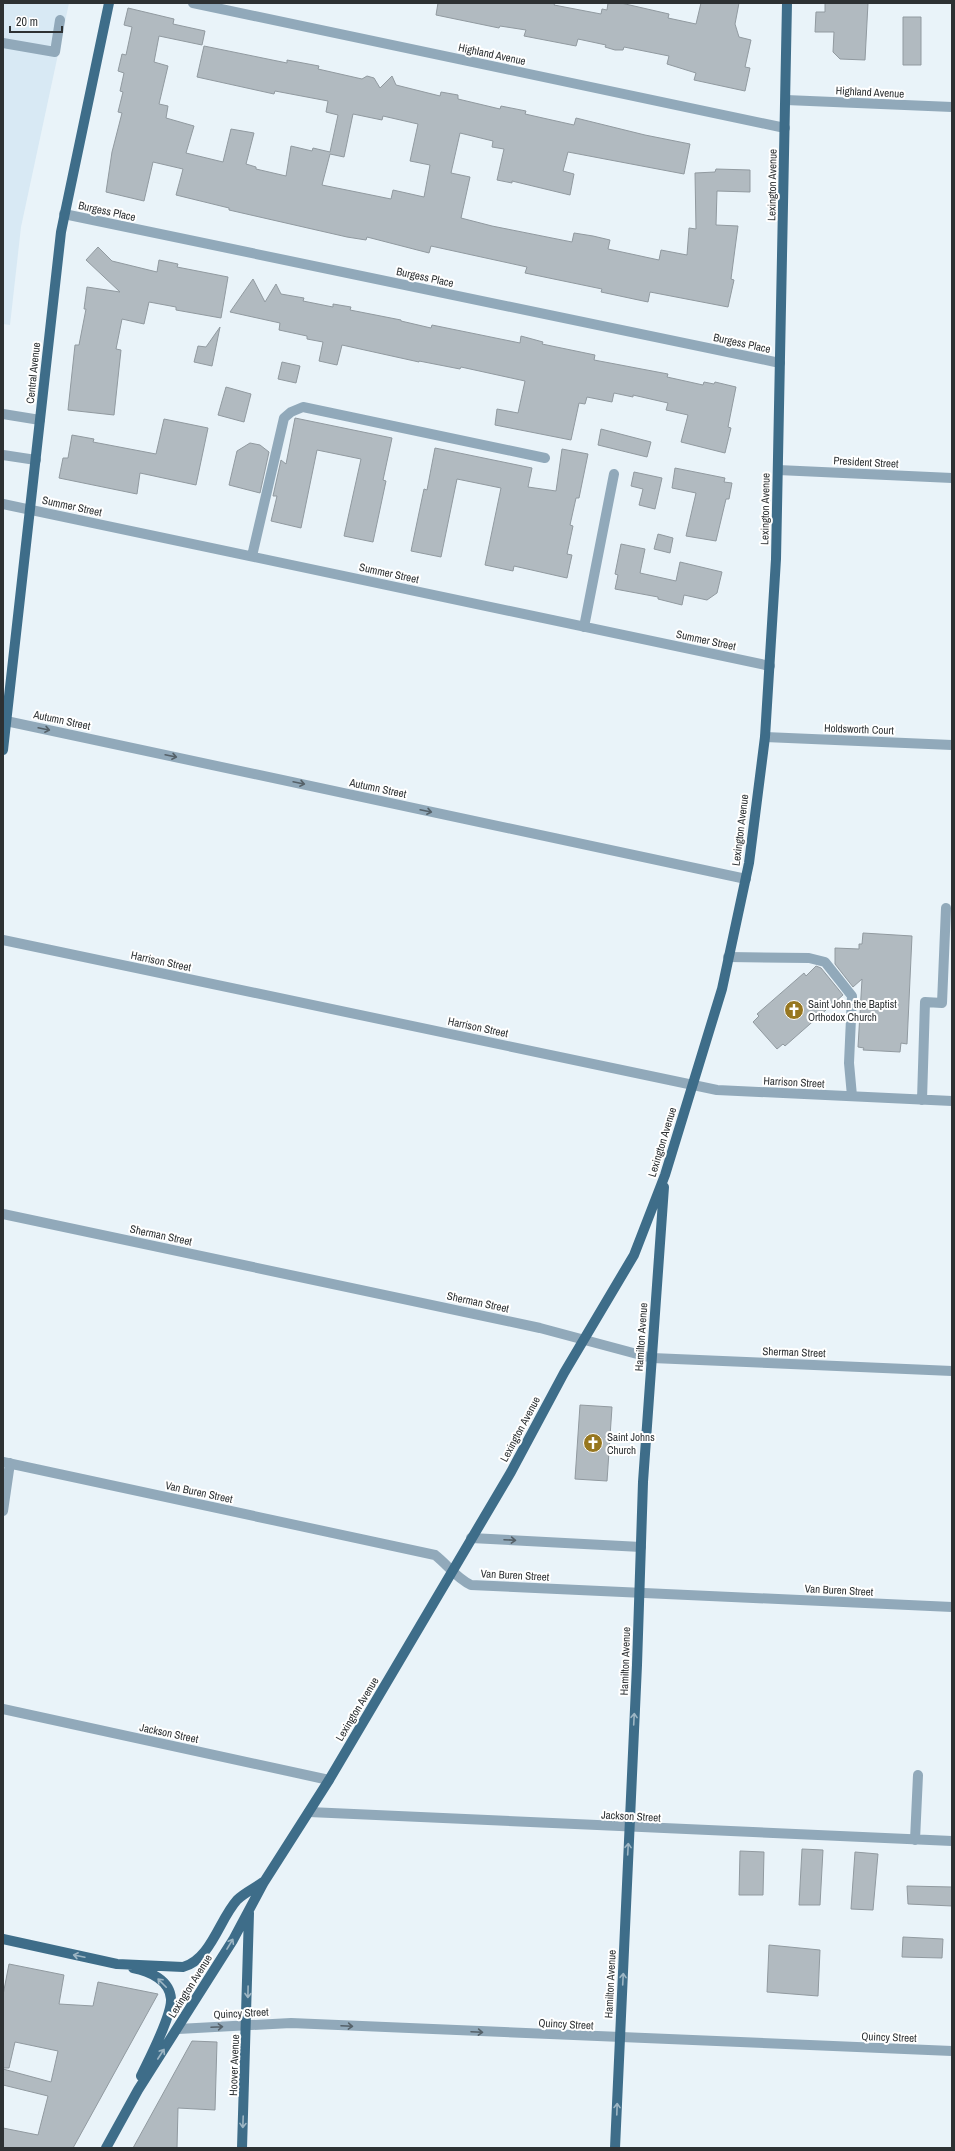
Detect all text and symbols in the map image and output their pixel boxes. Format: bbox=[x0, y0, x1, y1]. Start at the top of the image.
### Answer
scale bar bbox=[10, 8, 62, 34]
text: 20 m bbox=[16, 14, 38, 30]
street label: Highland Avenue bbox=[457, 40, 527, 68]
street label: Highland Avenue bbox=[835, 83, 905, 101]
street label: Lexington Avenue bbox=[764, 149, 780, 221]
street label: Burgess Place bbox=[77, 198, 137, 224]
street label: Burgess Place bbox=[395, 264, 455, 290]
street label: Burgess Place bbox=[712, 330, 772, 356]
street label: Central Avenue bbox=[23, 342, 43, 404]
street label: President Street bbox=[833, 453, 899, 471]
street label: Lexington Avenue bbox=[757, 473, 773, 545]
street label: Summer Street bbox=[41, 493, 104, 519]
street label: Summer Street bbox=[358, 560, 421, 586]
street label: Summer Street bbox=[675, 627, 738, 653]
street label: Autumn Street bbox=[31, 707, 92, 733]
street label: Holdsworth Court bbox=[824, 721, 895, 737]
one-way arrow bbox=[37, 725, 50, 733]
one-way arrow bbox=[165, 753, 178, 761]
street label: Autumn Street bbox=[347, 775, 408, 801]
one-way arrow bbox=[292, 780, 305, 788]
street label: Lexington Avenue bbox=[729, 793, 751, 867]
one-way arrow bbox=[419, 807, 432, 815]
street label: Harrison Street bbox=[130, 948, 193, 974]
place label: Saint John the Baptist Orthodox Church bbox=[808, 997, 897, 1024]
church icon: Saint John the Baptist Orthodox Church bbox=[783, 999, 805, 1021]
street label: Harrison Street bbox=[447, 1014, 510, 1040]
street label: Harrison Street bbox=[763, 1073, 825, 1091]
street label: Lexington Avenue bbox=[645, 1105, 679, 1179]
street label: Sherman Street bbox=[129, 1222, 194, 1249]
street label: Sherman Street bbox=[446, 1289, 511, 1316]
street label: Hamilton Avenue bbox=[632, 1302, 650, 1372]
street label: Sherman Street bbox=[762, 1344, 826, 1360]
street label: Lexington Avenue bbox=[497, 1394, 543, 1464]
place label: Saint Johns Church bbox=[607, 1430, 655, 1457]
church icon: Saint Johns Church bbox=[582, 1432, 604, 1454]
street label: Van Buren Street bbox=[164, 1478, 234, 1506]
one-way arrow bbox=[503, 1537, 516, 1544]
street label: Van Buren Street bbox=[480, 1566, 550, 1584]
street label: Van Buren Street bbox=[804, 1581, 874, 1599]
street label: Hamilton Avenue bbox=[617, 1627, 633, 1695]
street label: Lexington Avenue bbox=[332, 1675, 382, 1743]
one-way arrow bbox=[631, 1713, 638, 1726]
street label: Jackson Street bbox=[138, 1720, 200, 1746]
street label: Jackson Street bbox=[601, 1807, 662, 1825]
one-way arrow bbox=[625, 1843, 632, 1856]
one-way arrow bbox=[227, 1938, 235, 1950]
street label: Hamilton Avenue bbox=[601, 1949, 619, 2019]
one-way arrow bbox=[73, 1952, 86, 1960]
street label: Lexington Avenue bbox=[165, 1952, 215, 2020]
one-way arrow bbox=[619, 1973, 626, 1986]
one-way arrow bbox=[158, 1978, 167, 1988]
one-way arrow bbox=[244, 1985, 252, 1998]
street label: Quincy Street bbox=[213, 2005, 269, 2021]
street label: Quincy Street bbox=[538, 2016, 594, 2032]
one-way arrow bbox=[340, 2022, 353, 2029]
one-way arrow bbox=[210, 2023, 223, 2030]
one-way arrow bbox=[470, 2028, 483, 2035]
street label: Quincy Street bbox=[861, 2029, 917, 2045]
street label: Hoover Avenue bbox=[226, 2034, 242, 2096]
one-way arrow bbox=[157, 2049, 165, 2060]
one-way arrow bbox=[613, 2103, 621, 2116]
one-way arrow bbox=[239, 2115, 247, 2128]

